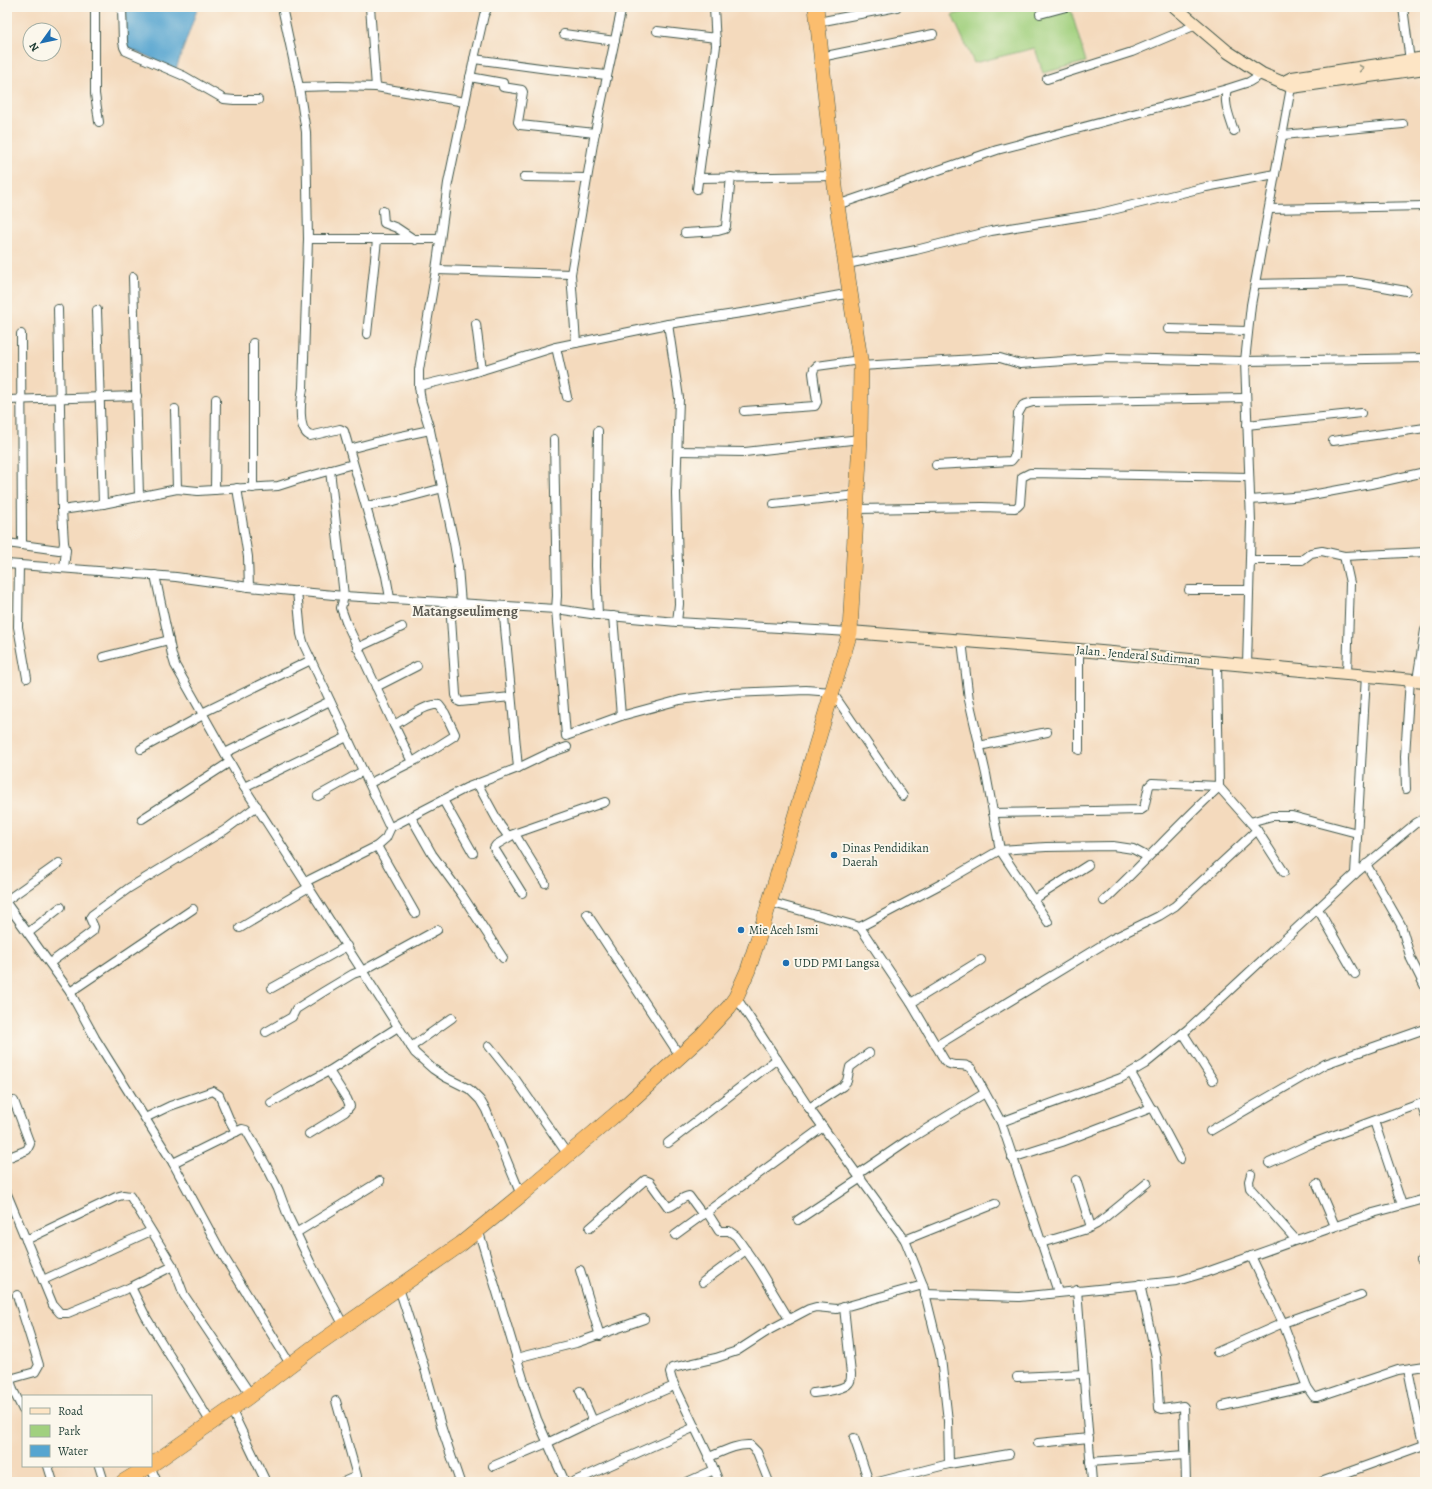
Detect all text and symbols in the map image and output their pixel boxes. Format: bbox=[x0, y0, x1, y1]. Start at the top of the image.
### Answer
north arrow bbox=[22, 22, 62, 62]
text: N bbox=[26, 40, 43, 55]
one-way arrow bbox=[1358, 64, 1364, 73]
district label: Matangseulimeng bbox=[412, 602, 519, 621]
street label: Jalan . Jenderal Sudirman bbox=[1075, 642, 1201, 668]
place label: Dinas Pendidikan Daerah bbox=[842, 840, 929, 870]
marker: Dinas Pendidikan Daerah bbox=[829, 850, 839, 860]
place label: Mie Aceh Ismi bbox=[749, 922, 818, 938]
marker: Mie Aceh Ismi bbox=[736, 925, 746, 935]
place label: UDD PMI Langsa bbox=[794, 955, 880, 971]
marker: UDD PMI Langsa bbox=[781, 958, 791, 968]
legend bbox=[22, 1395, 152, 1467]
text: Road bbox=[58, 1403, 84, 1419]
text: Park bbox=[58, 1423, 81, 1439]
text: Water bbox=[57, 1443, 88, 1459]

